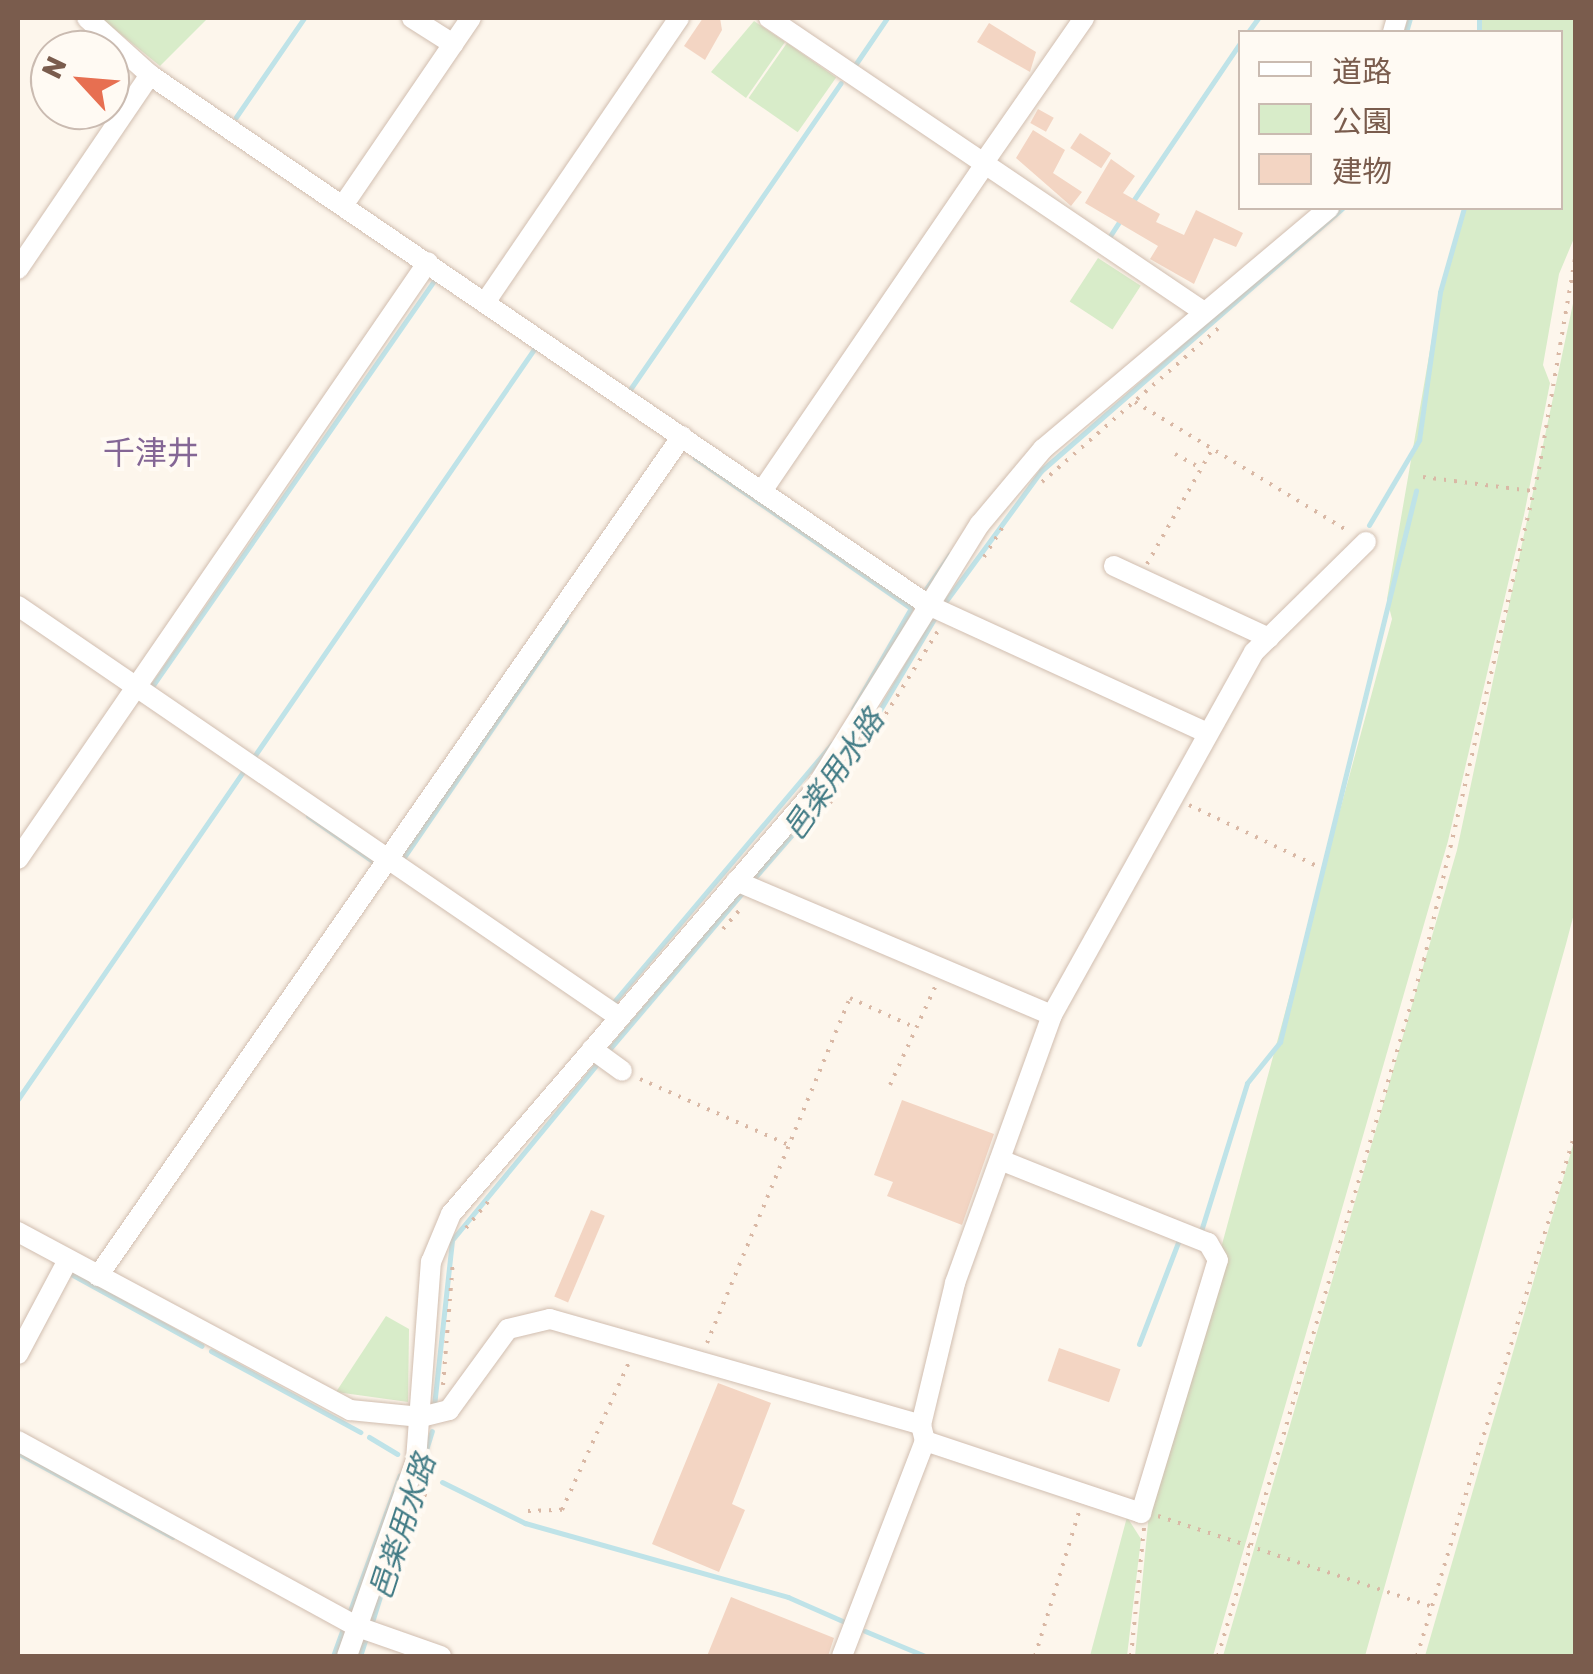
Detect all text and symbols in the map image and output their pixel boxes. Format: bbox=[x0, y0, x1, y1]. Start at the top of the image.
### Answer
north arrow bbox=[30, 30, 130, 130]
legend bbox=[1238, 30, 1563, 210]
text: N bbox=[35, 51, 74, 84]
text: 道路 bbox=[1332, 54, 1392, 90]
text: 公園 bbox=[1332, 104, 1392, 140]
text: 建物 bbox=[1332, 154, 1392, 190]
district label: 千津井 bbox=[103, 434, 199, 472]
water label: 邑楽用水路 bbox=[776, 703, 892, 847]
water label: 邑楽用水路 bbox=[363, 1450, 443, 1604]

